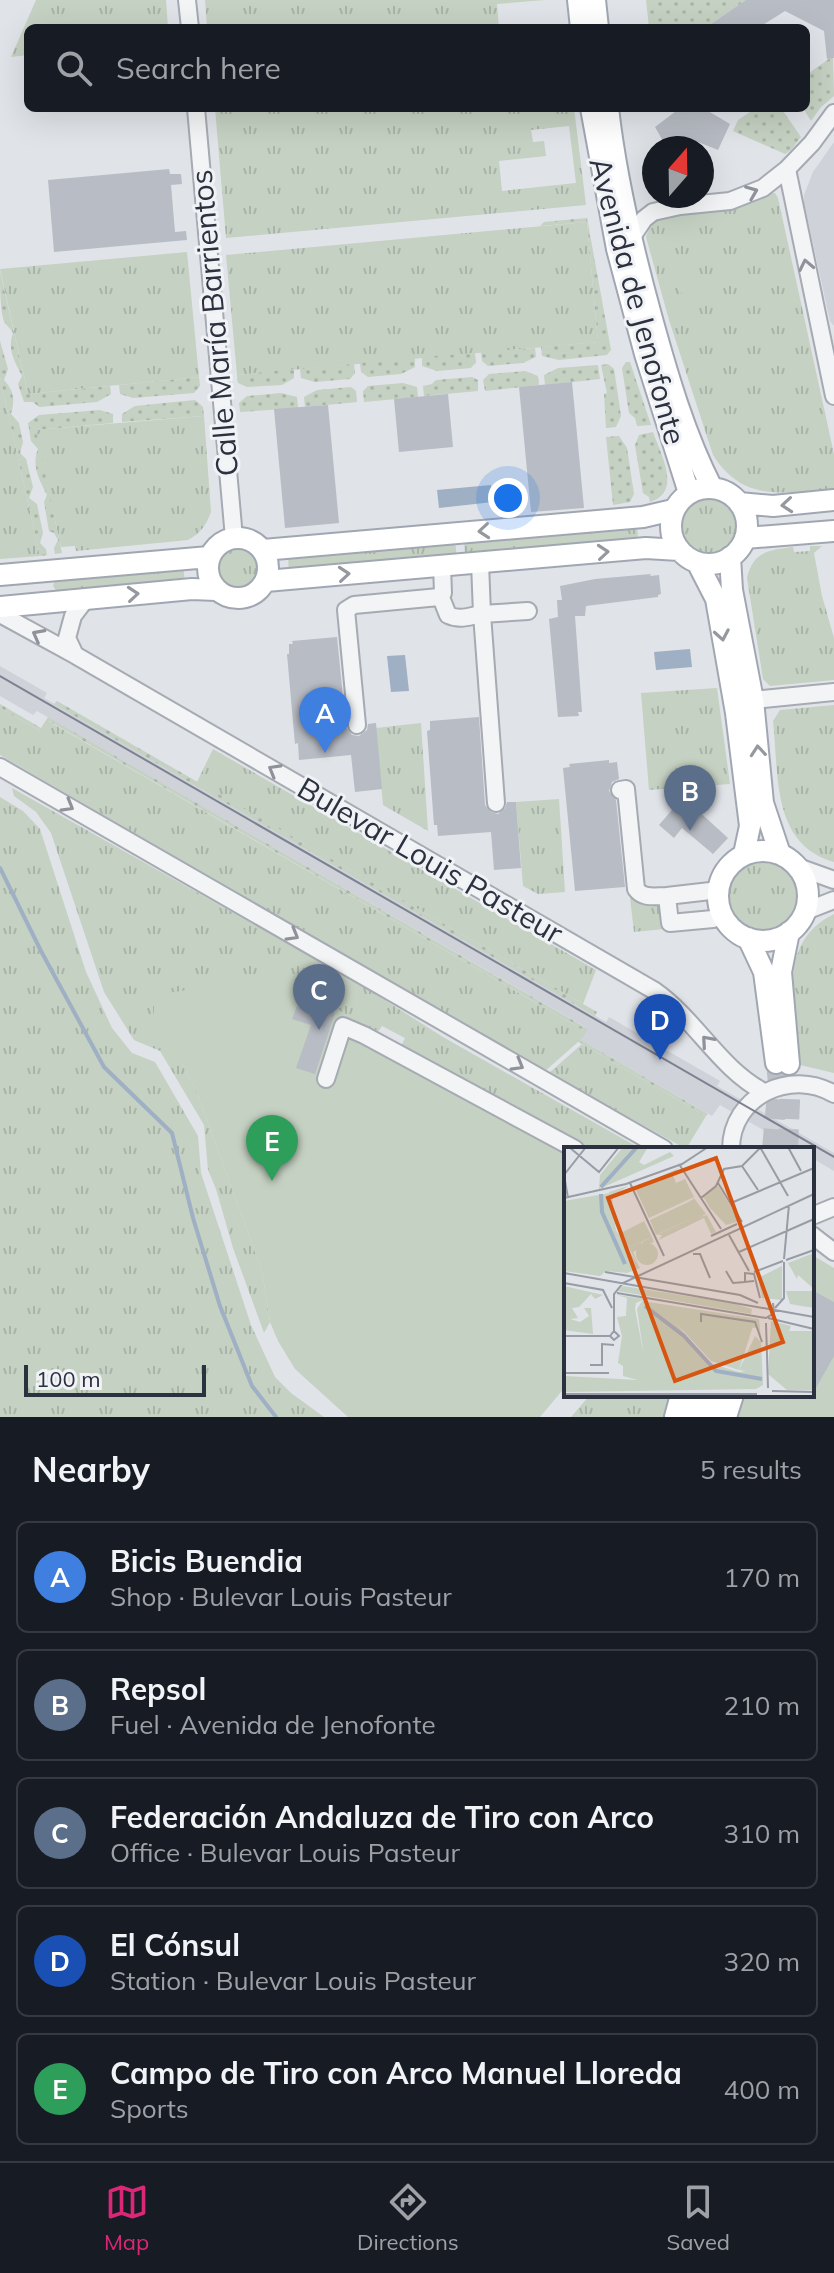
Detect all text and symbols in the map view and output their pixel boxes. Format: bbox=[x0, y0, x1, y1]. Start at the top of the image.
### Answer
search box bbox=[24, 24, 810, 112]
icon: search bbox=[52, 46, 96, 90]
text: Search here bbox=[116, 49, 281, 87]
north arrow bbox=[642, 136, 714, 208]
street label: Avenida de Jenofonte bbox=[581, 153, 695, 449]
street label: Calle María Barrientos bbox=[182, 168, 246, 478]
one-way arrow bbox=[743, 186, 758, 202]
one-way arrow bbox=[798, 259, 815, 272]
your location bbox=[488, 478, 528, 518]
one-way arrow bbox=[780, 496, 793, 513]
one-way arrow bbox=[477, 523, 490, 540]
one-way arrow bbox=[597, 544, 610, 561]
one-way arrow bbox=[338, 566, 351, 583]
one-way arrow bbox=[127, 586, 140, 603]
one-way arrow bbox=[713, 628, 730, 642]
one-way arrow bbox=[31, 629, 46, 644]
pin: A bbox=[299, 687, 351, 753]
one-way arrow bbox=[750, 744, 767, 757]
one-way arrow bbox=[269, 764, 283, 780]
pin: B bbox=[664, 765, 716, 831]
street label: Bulevar Louis Pasteur bbox=[291, 769, 570, 952]
one-way arrow bbox=[59, 796, 73, 812]
one-way arrow bbox=[284, 925, 299, 941]
pin: C bbox=[293, 964, 345, 1030]
pin: D bbox=[634, 994, 686, 1060]
one-way arrow bbox=[702, 1035, 716, 1050]
one-way arrow bbox=[509, 1055, 524, 1071]
pin: E bbox=[246, 1115, 298, 1181]
inset map bbox=[564, 1147, 814, 1397]
scale bar bbox=[24, 1361, 206, 1397]
text: 100 m bbox=[36, 1365, 101, 1393]
text: Nearby bbox=[32, 1448, 150, 1491]
text: 5 results bbox=[700, 1453, 802, 1486]
text: Bicis Buendia bbox=[110, 1542, 303, 1580]
text: A bbox=[50, 1561, 70, 1594]
text: 170 m bbox=[724, 1561, 800, 1594]
text: Shop · Bulevar Louis Pasteur bbox=[110, 1580, 452, 1613]
text: Repsol bbox=[110, 1670, 206, 1708]
text: B bbox=[51, 1689, 69, 1722]
text: 210 m bbox=[724, 1689, 800, 1722]
text: Fuel · Avenida de Jenofonte bbox=[110, 1708, 436, 1741]
text: Federación Andaluza de Tiro con Arco bbox=[110, 1798, 654, 1836]
text: C bbox=[51, 1817, 69, 1850]
text: 310 m bbox=[724, 1817, 800, 1850]
text: Office · Bulevar Louis Pasteur bbox=[110, 1836, 460, 1869]
text: El Cónsul bbox=[110, 1926, 240, 1964]
text: D bbox=[50, 1945, 70, 1978]
text: 320 m bbox=[724, 1945, 800, 1978]
text: Station · Bulevar Louis Pasteur bbox=[110, 1964, 476, 1997]
text: Campo de Tiro con Arco Manuel Lloreda bbox=[110, 2054, 682, 2092]
text: E bbox=[52, 2073, 68, 2106]
text: 400 m bbox=[724, 2073, 800, 2106]
text: Sports bbox=[110, 2092, 189, 2125]
tab: Map bbox=[104, 2180, 149, 2256]
tab: Directions bbox=[357, 2180, 459, 2256]
tab: Saved bbox=[667, 2180, 730, 2256]

